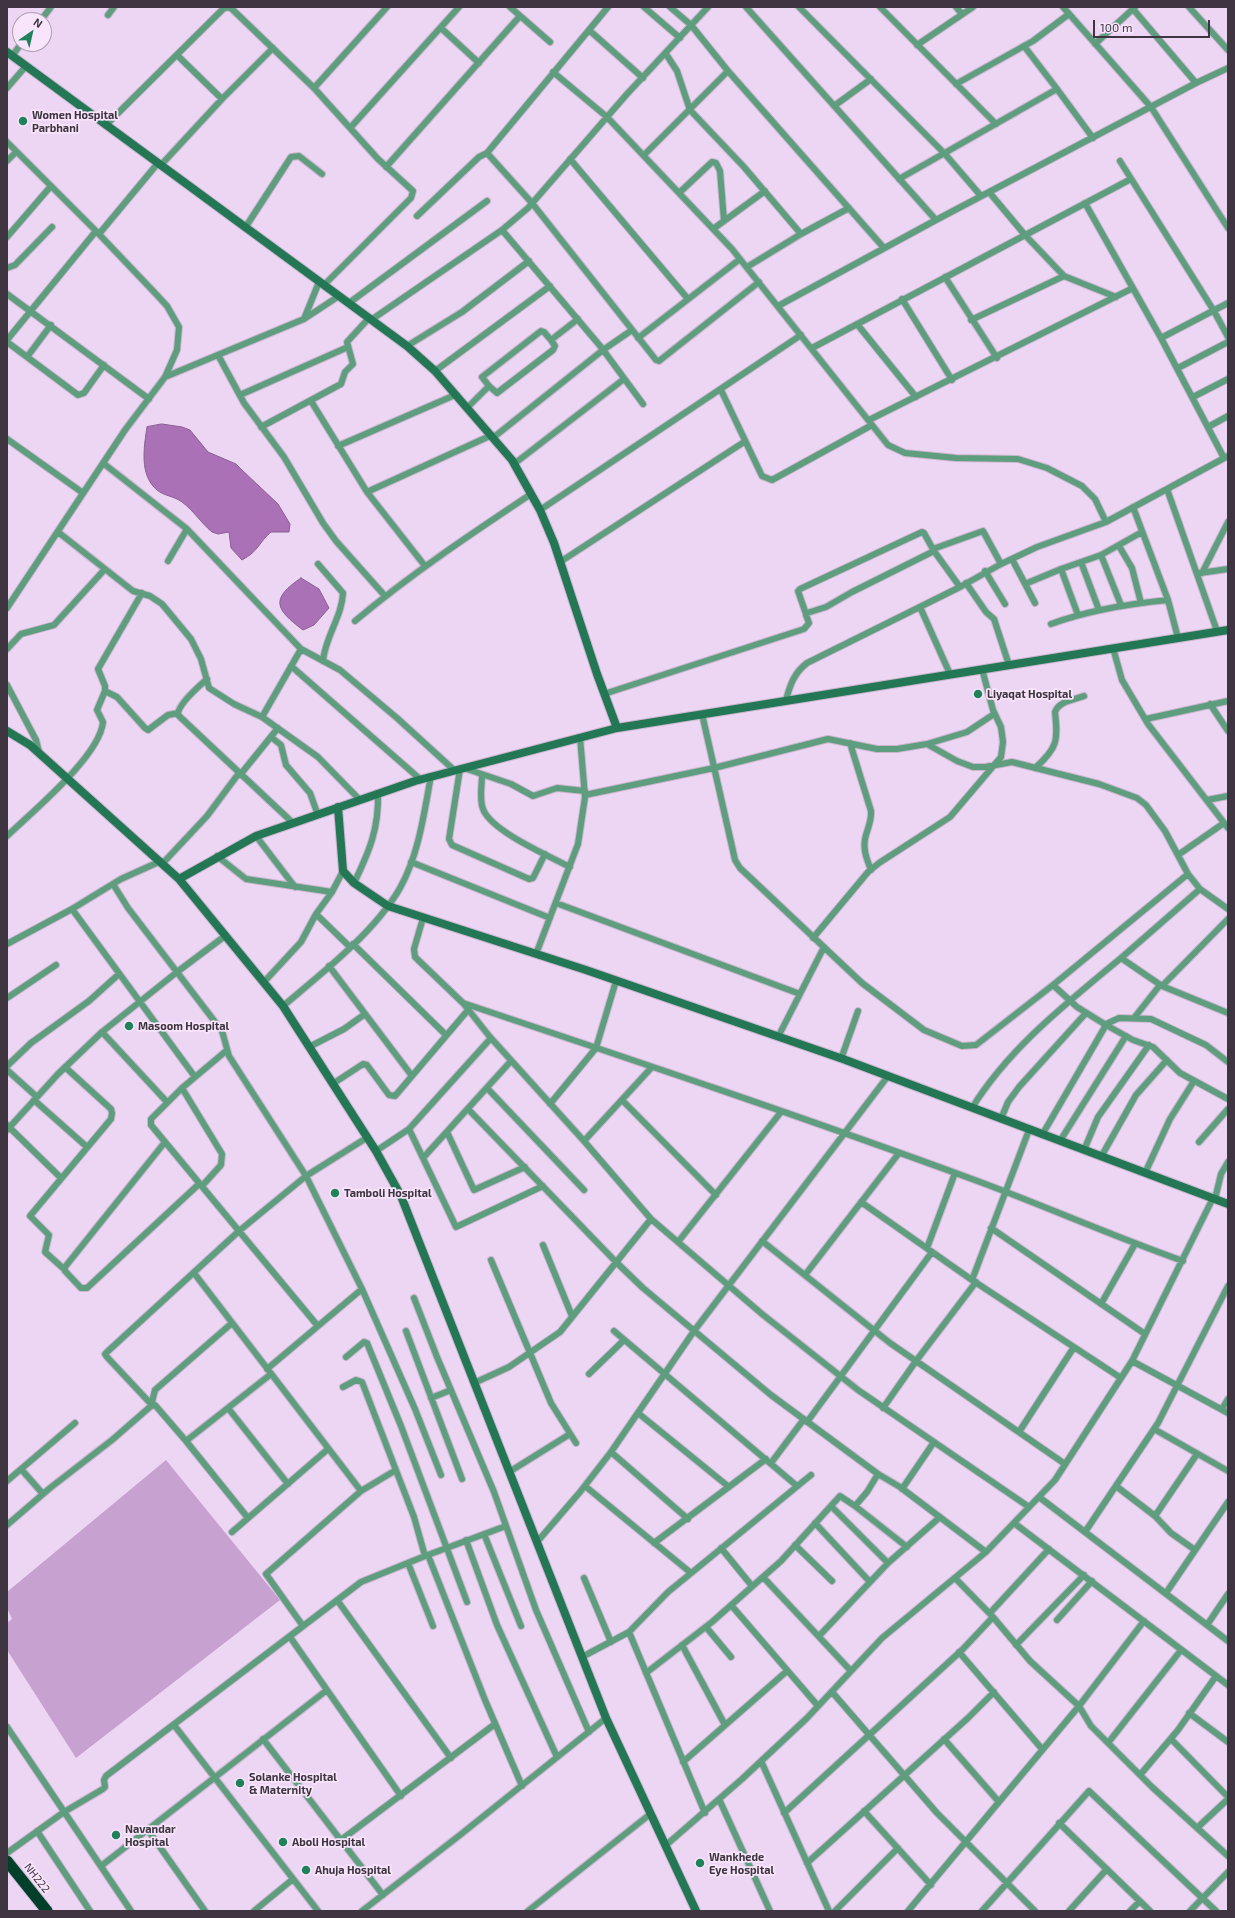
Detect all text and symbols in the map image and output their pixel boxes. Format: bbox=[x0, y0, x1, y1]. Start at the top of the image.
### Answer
north arrow bbox=[12, 12, 52, 52]
scale bar bbox=[1095, 12, 1212, 38]
text: N bbox=[31, 15, 45, 30]
text: 100 m bbox=[1100, 20, 1132, 34]
place label: Women Hospital Parbhani bbox=[32, 108, 118, 134]
marker: Women Hospital Parbhani bbox=[17, 115, 29, 127]
place label: Liyaqat Hospital bbox=[987, 687, 1072, 701]
marker: Liyaqat Hospital bbox=[972, 688, 984, 700]
place label: Masoom Hospital bbox=[138, 1019, 229, 1033]
marker: Masoom Hospital bbox=[123, 1020, 135, 1032]
place label: Tamboli Hospital bbox=[344, 1186, 432, 1200]
marker: Tamboli Hospital bbox=[329, 1187, 341, 1199]
place label: Solanke Hospital & Maternity bbox=[249, 1770, 337, 1796]
marker: Solanke Hospital & Maternity bbox=[234, 1777, 246, 1789]
place label: Navandar Hospital bbox=[125, 1822, 176, 1848]
marker: Navandar Hospital bbox=[110, 1829, 122, 1841]
place label: Aboli Hospital bbox=[292, 1835, 365, 1849]
marker: Aboli Hospital bbox=[277, 1836, 289, 1848]
place label: Wankhede Eye Hospital bbox=[709, 1850, 774, 1876]
marker: Wankhede Eye Hospital bbox=[694, 1857, 706, 1869]
street label: NH222 bbox=[21, 1861, 53, 1895]
place label: Ahuja Hospital bbox=[315, 1863, 391, 1877]
marker: Ahuja Hospital bbox=[300, 1864, 312, 1876]

